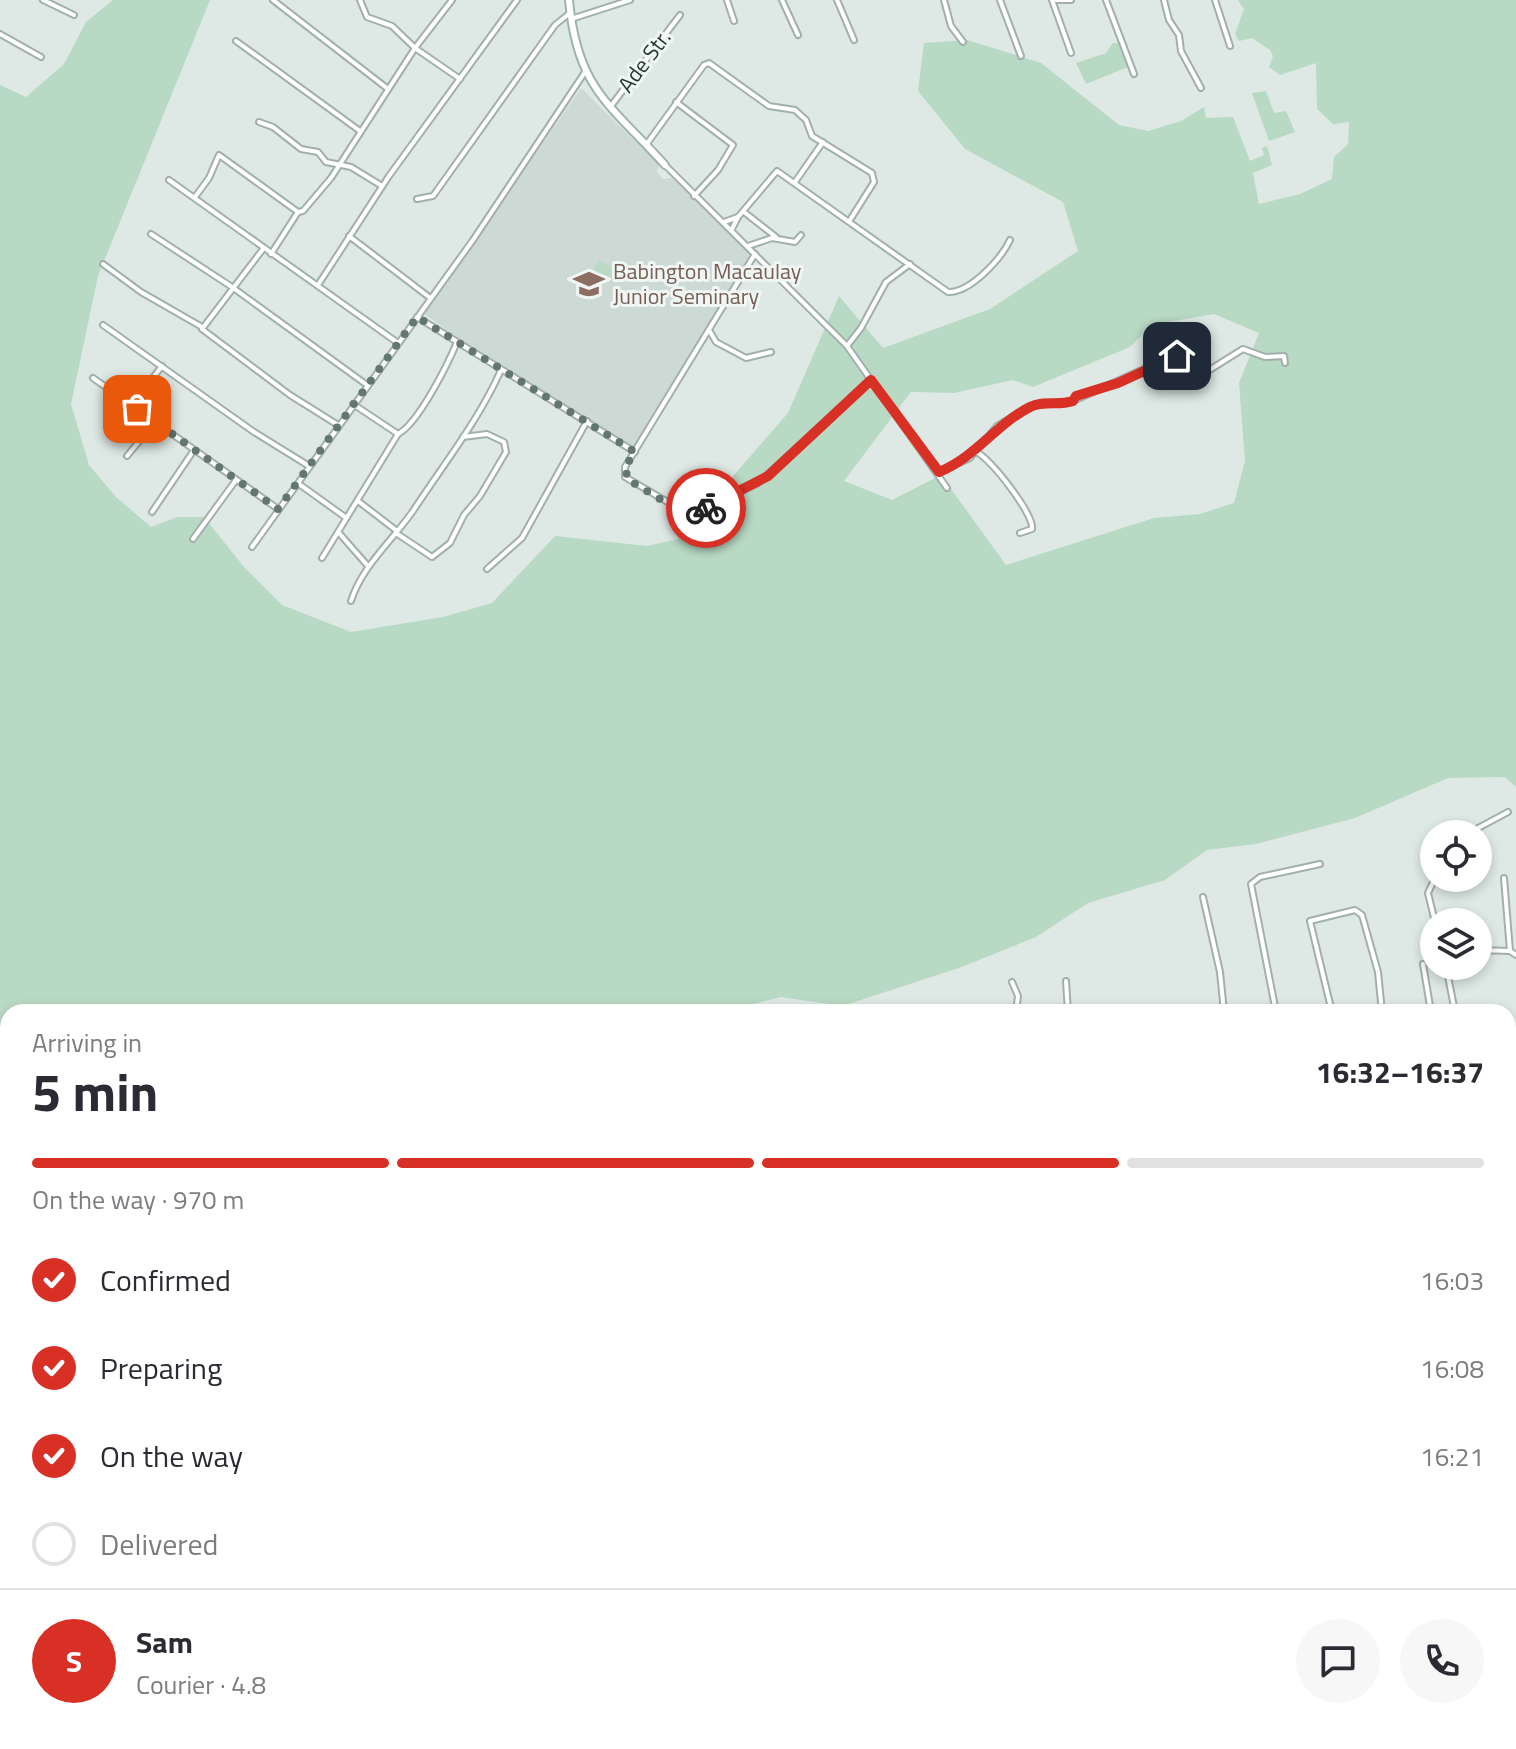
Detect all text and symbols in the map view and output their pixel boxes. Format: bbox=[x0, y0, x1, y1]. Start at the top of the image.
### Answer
street label: Ade Str. bbox=[609, 22, 679, 100]
place label: Babington Macaulay Junior Seminary bbox=[613, 254, 802, 313]
school or university icon: Babington Macaulay Junior Seminary bbox=[572, 267, 606, 301]
pin bbox=[1143, 322, 1211, 390]
icon: home bbox=[1155, 334, 1199, 378]
pin bbox=[103, 375, 171, 443]
icon: bag bbox=[115, 387, 159, 431]
courier bbox=[666, 468, 746, 548]
icon: bike bbox=[684, 486, 728, 530]
map controls bbox=[1420, 820, 1492, 980]
button: locate bbox=[1420, 820, 1492, 892]
button: layers bbox=[1420, 908, 1492, 980]
text: Arriving in bbox=[32, 1023, 142, 1062]
text: 16:32–16:37 bbox=[1316, 1049, 1484, 1095]
text: 5 min bbox=[32, 1052, 158, 1131]
text: On the way · 970 m bbox=[32, 1180, 244, 1219]
text: Confirmed bbox=[100, 1257, 231, 1303]
icon: check bbox=[32, 1258, 76, 1302]
text: 16:03 bbox=[1420, 1261, 1484, 1300]
text: Preparing bbox=[100, 1345, 222, 1391]
icon: check bbox=[32, 1346, 76, 1390]
text: 16:08 bbox=[1420, 1349, 1484, 1388]
text: On the way bbox=[100, 1433, 243, 1479]
icon: check bbox=[32, 1434, 76, 1478]
text: 16:21 bbox=[1420, 1437, 1484, 1476]
text: Delivered bbox=[100, 1521, 218, 1567]
text: Sam bbox=[136, 1619, 193, 1665]
button: chat bbox=[1296, 1619, 1380, 1703]
button: phone bbox=[1400, 1619, 1484, 1703]
text: S bbox=[66, 1638, 82, 1684]
text: Courier · 4.8 bbox=[136, 1665, 266, 1704]

